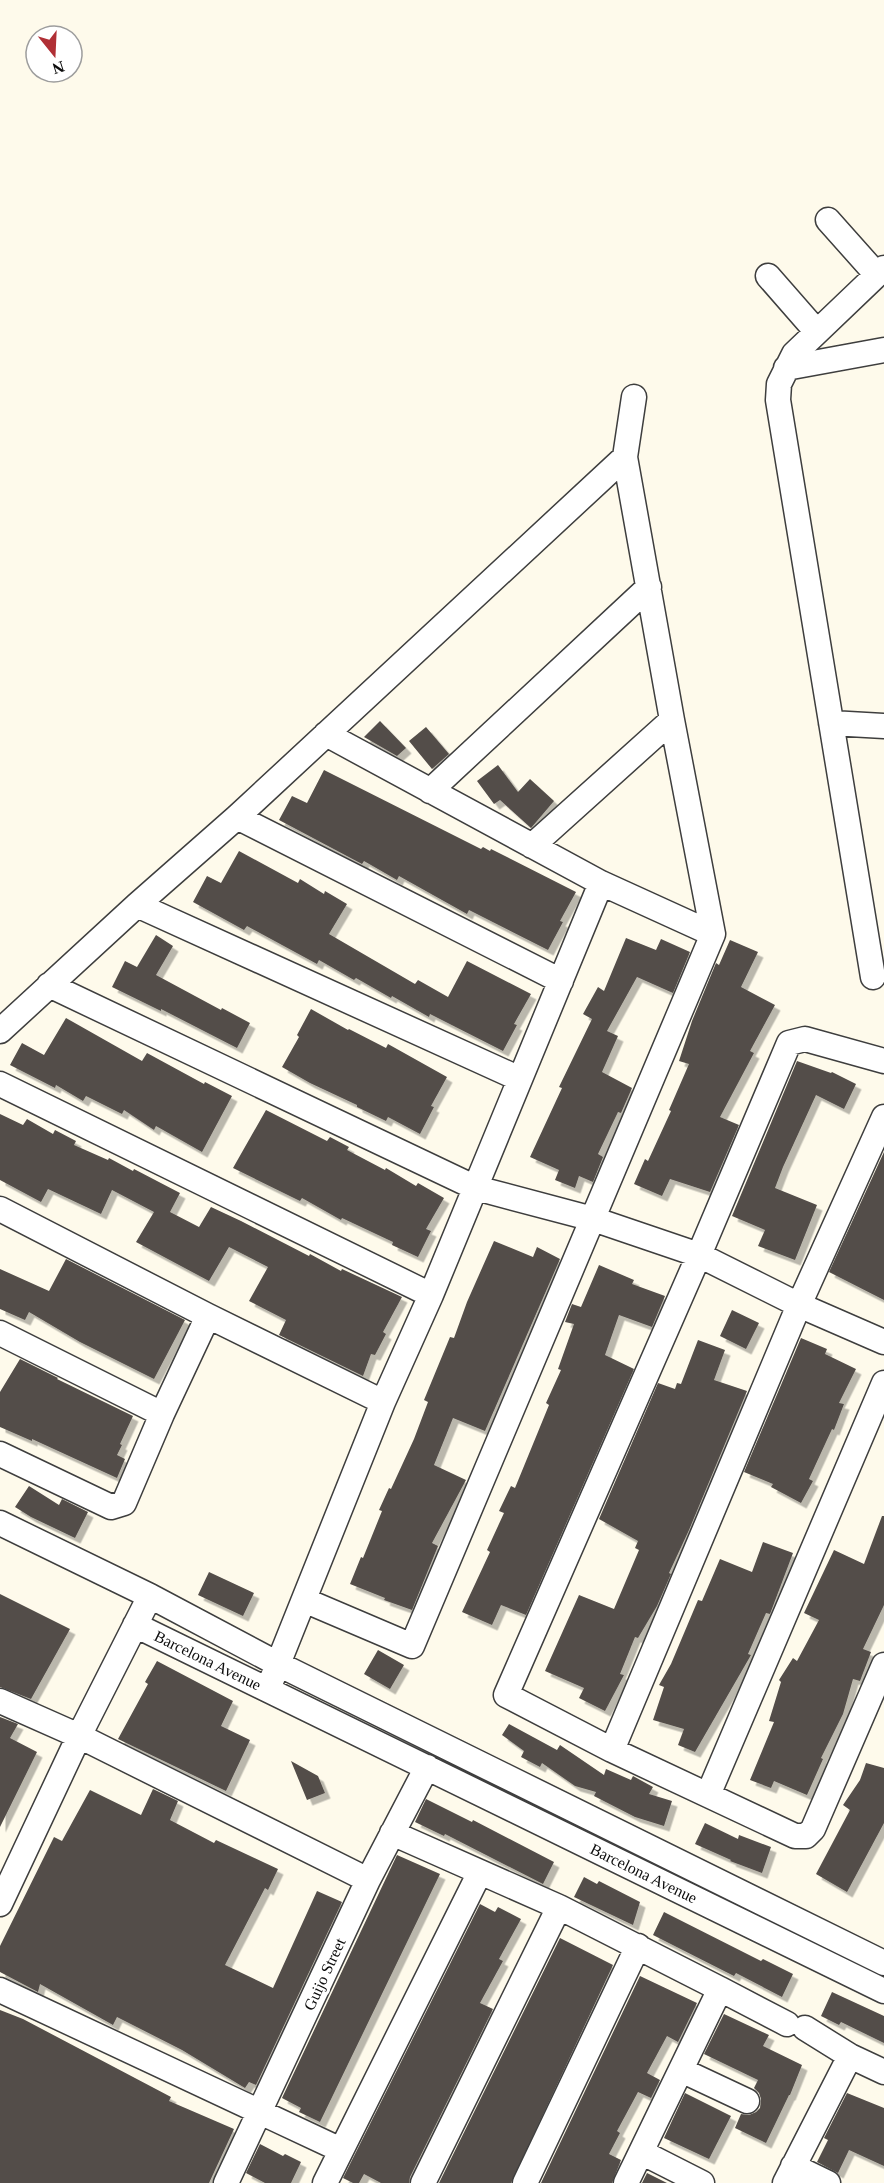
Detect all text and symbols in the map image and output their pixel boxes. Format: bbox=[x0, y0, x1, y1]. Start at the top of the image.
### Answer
north arrow bbox=[24, 24, 84, 84]
text: N bbox=[50, 58, 67, 78]
street label: Barcelona Avenue bbox=[152, 1627, 264, 1694]
street label: Barcelona Avenue bbox=[588, 1840, 700, 1907]
street label: Guijo Street bbox=[300, 1935, 350, 2013]

